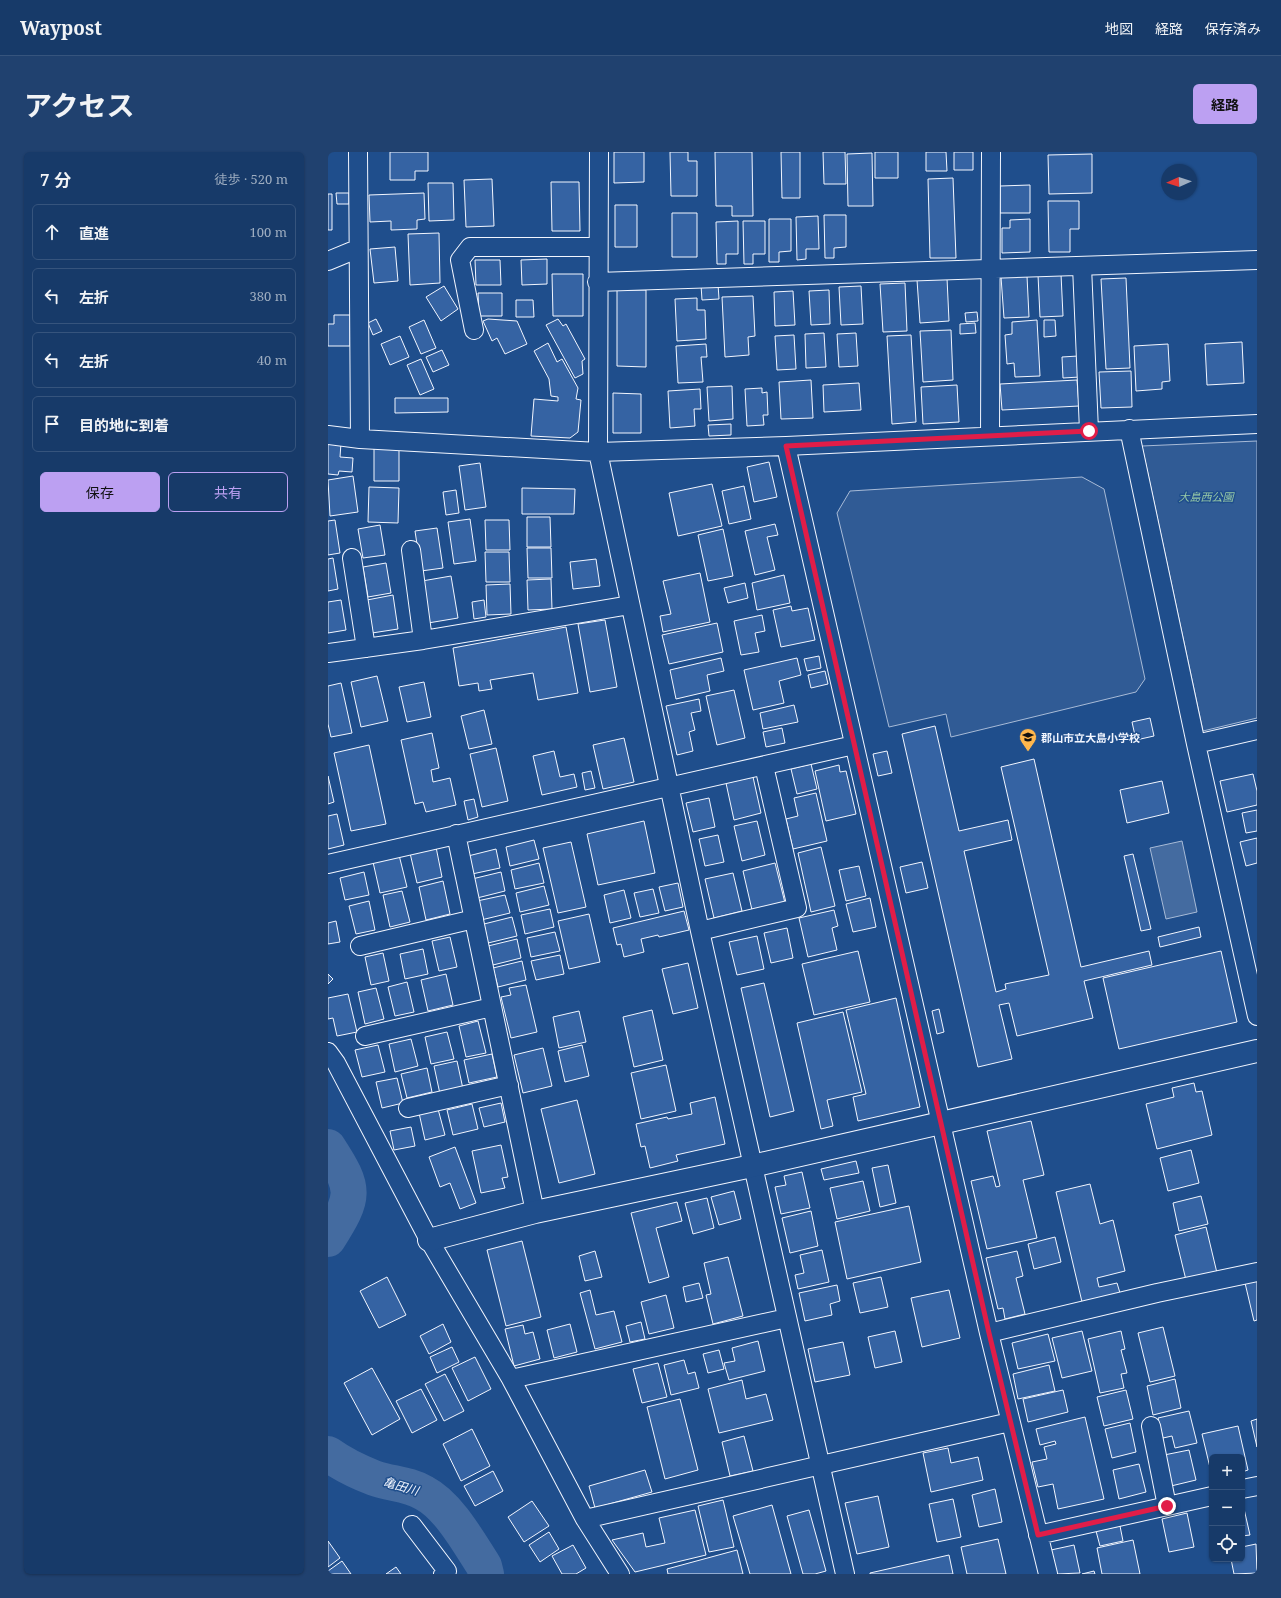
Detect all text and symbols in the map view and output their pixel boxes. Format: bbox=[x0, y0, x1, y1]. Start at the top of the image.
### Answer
text: Waypost bbox=[20, 15, 102, 41]
text: 地図 bbox=[1105, 19, 1133, 38]
text: 経路 bbox=[1155, 19, 1183, 38]
text: 保存済み bbox=[1205, 19, 1261, 38]
button: 経路 bbox=[1193, 84, 1257, 124]
text: アクセス bbox=[24, 86, 135, 124]
north arrow bbox=[1161, 164, 1197, 200]
text: 7 分 bbox=[40, 168, 71, 191]
text: 徒歩 · 520 m bbox=[215, 170, 288, 188]
icon: ahead bbox=[41, 221, 63, 243]
text: 直進 bbox=[79, 223, 109, 243]
text: 100 m bbox=[250, 223, 287, 241]
icon: left bbox=[41, 285, 63, 307]
text: 左折 bbox=[79, 287, 109, 307]
text: 380 m bbox=[250, 287, 287, 305]
icon: left bbox=[41, 349, 63, 371]
text: 左折 bbox=[79, 351, 109, 371]
text: 40 m bbox=[257, 351, 287, 369]
icon: arrive bbox=[41, 413, 63, 435]
text: 目的地に到着 bbox=[79, 415, 169, 435]
route start bbox=[1080, 422, 1098, 440]
button: 保存 bbox=[40, 472, 160, 512]
button: 共有 bbox=[168, 472, 288, 512]
park label: 大島西公園 bbox=[1179, 489, 1235, 504]
school or university icon: 郡山市立大島小学校 bbox=[1018, 727, 1038, 752]
place label: 郡山市立大島小学校 bbox=[1041, 730, 1140, 745]
map controls bbox=[1209, 1454, 1245, 1562]
button: + bbox=[1209, 1454, 1245, 1490]
water label: 亀田川 bbox=[381, 1473, 423, 1500]
button: − bbox=[1209, 1490, 1245, 1526]
route end bbox=[1158, 1497, 1176, 1515]
button: locate bbox=[1209, 1526, 1245, 1562]

